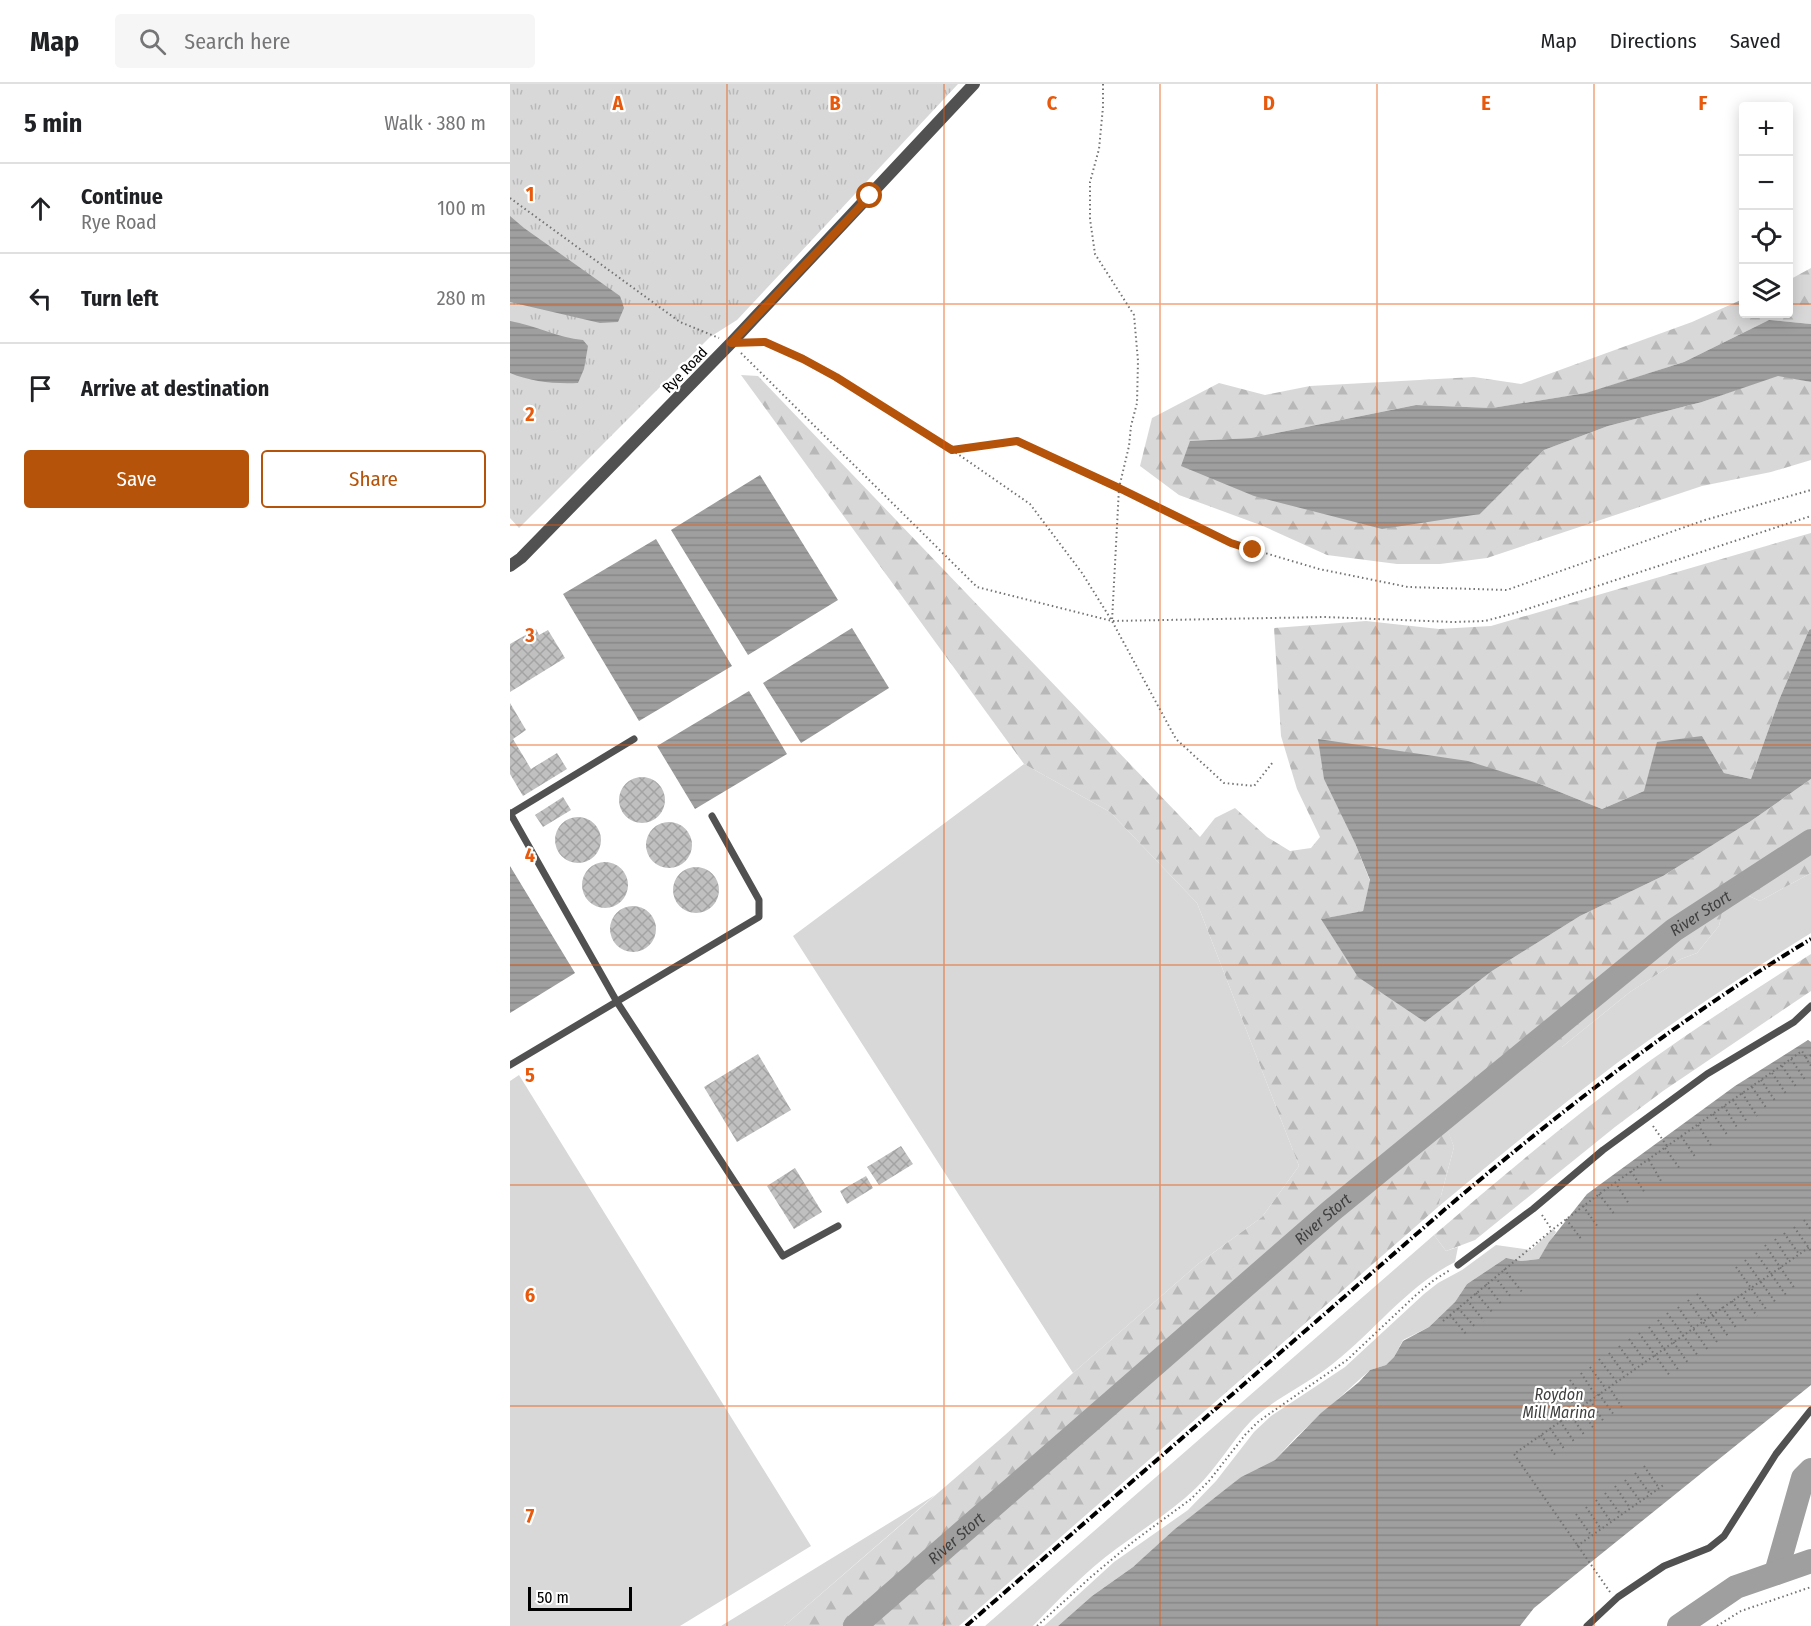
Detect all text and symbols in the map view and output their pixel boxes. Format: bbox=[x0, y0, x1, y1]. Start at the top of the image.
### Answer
search box bbox=[115, 14, 535, 68]
text: Map bbox=[30, 25, 79, 58]
icon: search bbox=[136, 25, 169, 58]
text: Search here bbox=[184, 28, 290, 55]
text: Map bbox=[1540, 28, 1577, 54]
text: Directions bbox=[1610, 28, 1697, 54]
text: Saved bbox=[1730, 28, 1781, 54]
text: A bbox=[612, 91, 625, 115]
text: B bbox=[829, 91, 841, 115]
text: C bbox=[1047, 91, 1058, 115]
text: D bbox=[1263, 91, 1275, 115]
text: E bbox=[1481, 91, 1491, 115]
text: F bbox=[1699, 91, 1708, 115]
map controls bbox=[1739, 102, 1793, 318]
button: + bbox=[1739, 102, 1793, 156]
text: 5 min bbox=[24, 108, 82, 139]
text: Walk · 380 m bbox=[384, 111, 486, 135]
button: − bbox=[1739, 156, 1793, 210]
text: 1 bbox=[526, 182, 534, 206]
route start bbox=[856, 182, 882, 208]
text: Continue bbox=[81, 183, 163, 210]
icon: ahead bbox=[24, 192, 57, 225]
text: 100 m bbox=[437, 196, 486, 220]
text: Rye Road bbox=[81, 210, 157, 234]
button: locate bbox=[1739, 210, 1793, 264]
button: layers bbox=[1739, 264, 1793, 318]
icon: left bbox=[24, 282, 57, 315]
text: Turn left bbox=[81, 285, 159, 312]
text: 280 m bbox=[437, 286, 486, 310]
street label: Rye Road bbox=[659, 343, 711, 397]
icon: arrive bbox=[24, 372, 57, 405]
text: Arrive at destination bbox=[81, 375, 269, 402]
text: 2 bbox=[524, 402, 535, 426]
button: Save bbox=[24, 450, 249, 508]
button: Share bbox=[261, 450, 486, 508]
route end bbox=[1239, 536, 1265, 562]
text: 3 bbox=[524, 623, 535, 647]
text: 4 bbox=[525, 843, 535, 867]
water label: River Stort bbox=[1666, 886, 1735, 940]
text: 5 bbox=[525, 1063, 535, 1087]
water label: River Stort bbox=[1291, 1189, 1356, 1249]
text: 6 bbox=[525, 1283, 535, 1307]
water label: Roydon Mill Marina bbox=[1522, 1385, 1596, 1422]
text: 7 bbox=[526, 1504, 535, 1528]
water label: River Stort bbox=[924, 1508, 989, 1568]
scale bar bbox=[528, 1584, 632, 1612]
text: 50 m bbox=[537, 1588, 569, 1607]

